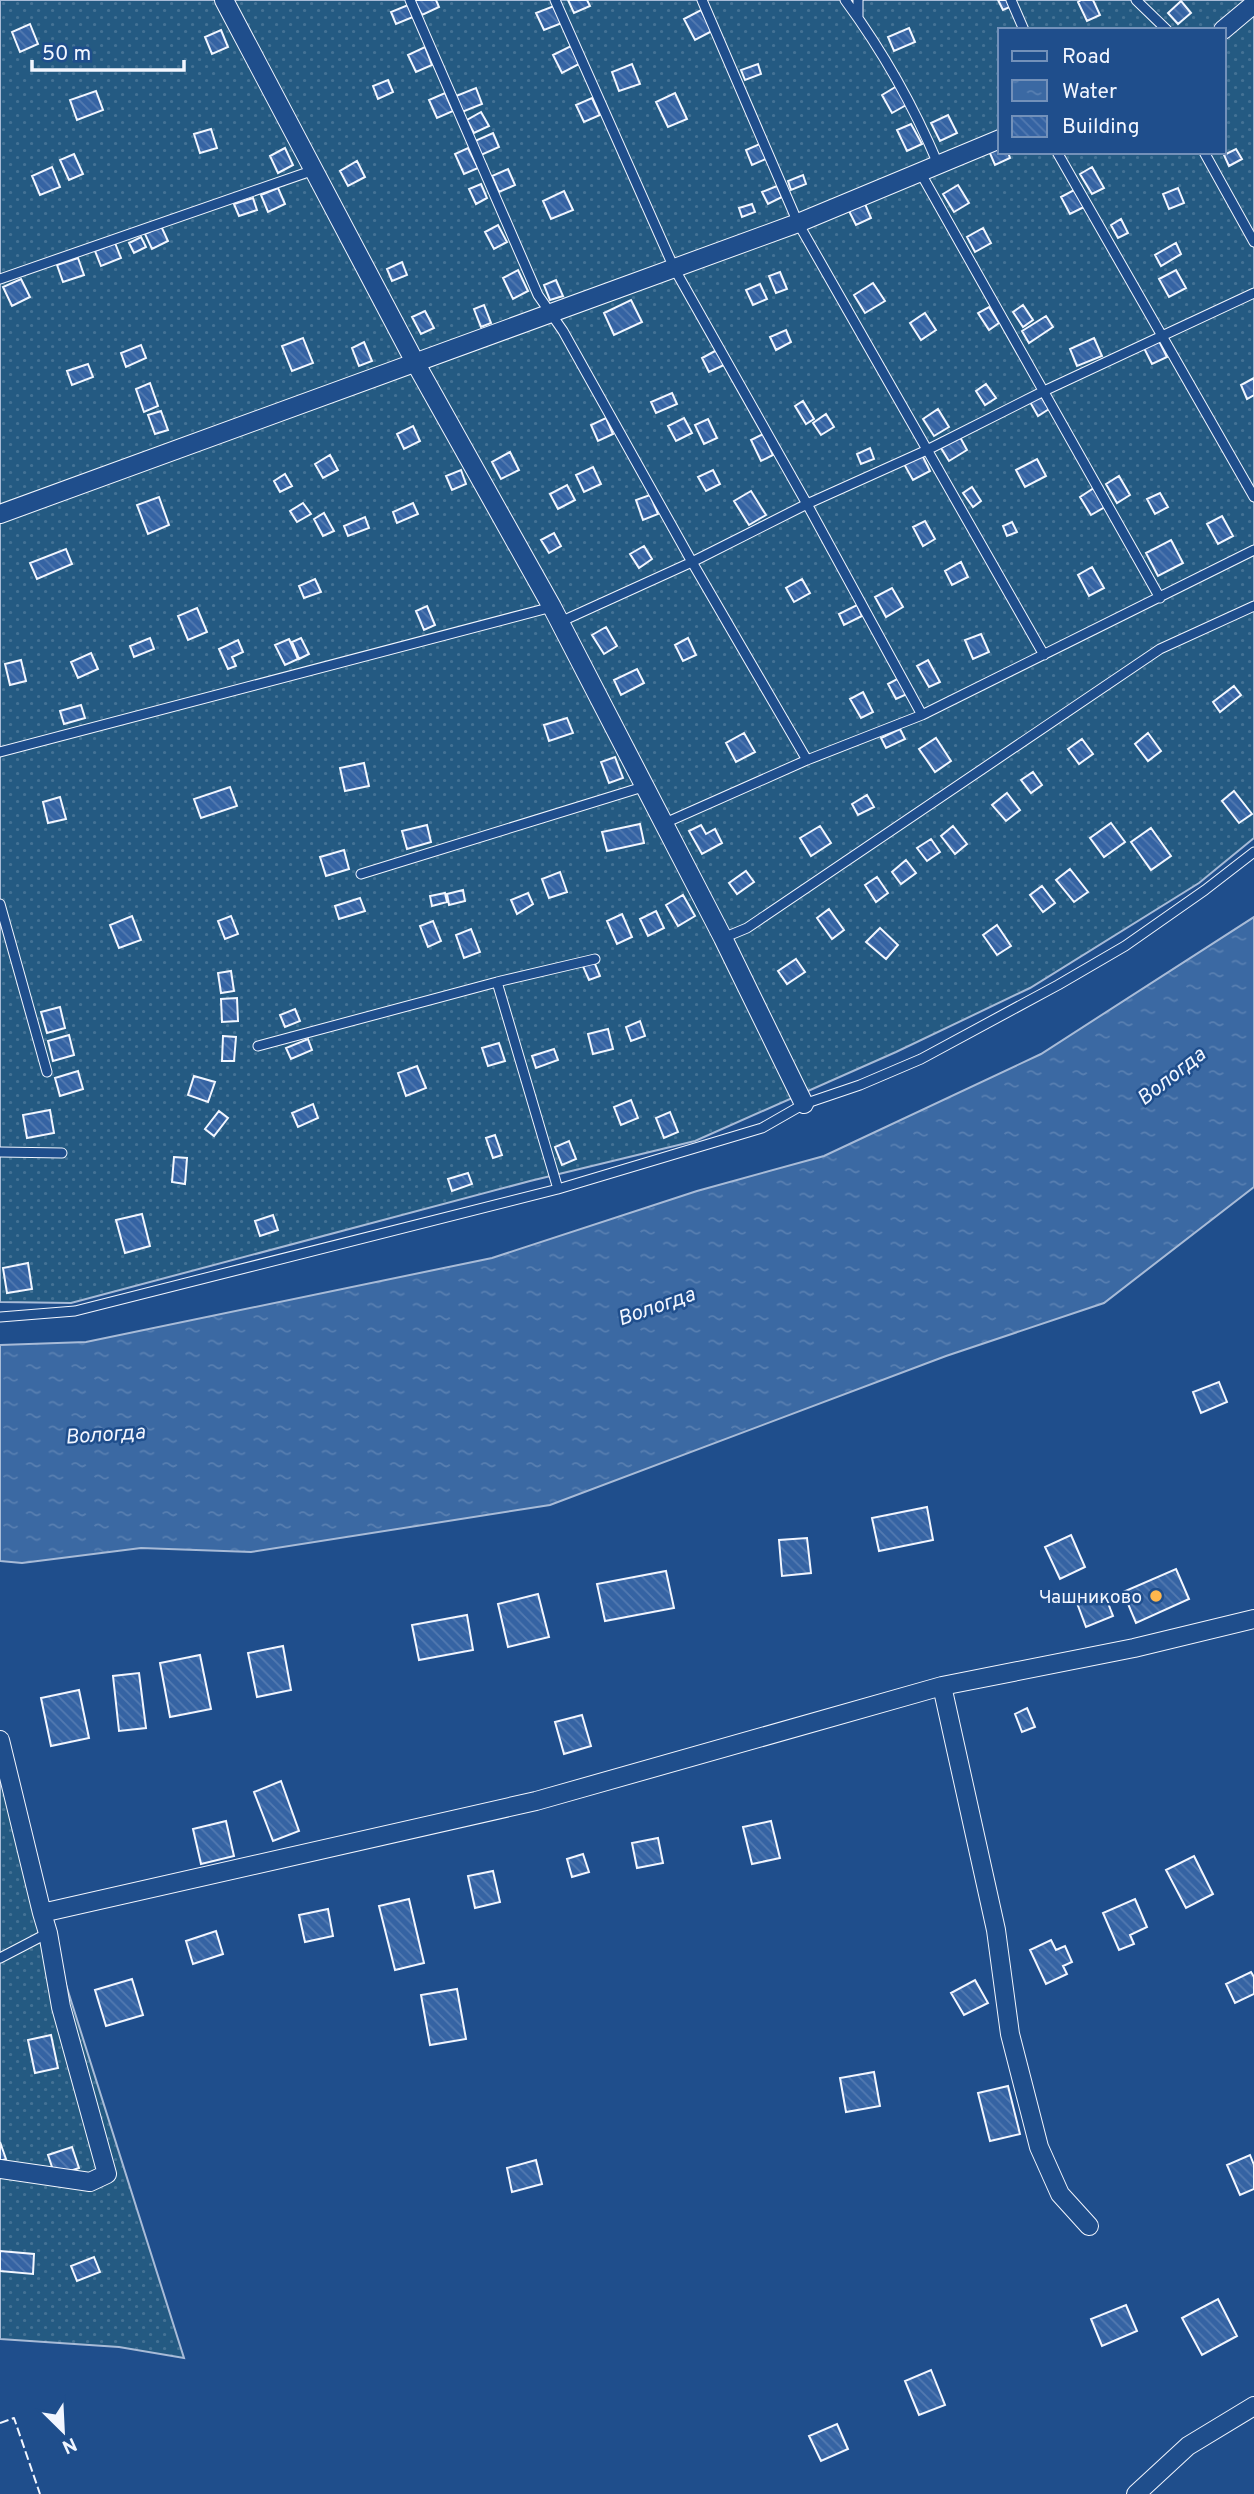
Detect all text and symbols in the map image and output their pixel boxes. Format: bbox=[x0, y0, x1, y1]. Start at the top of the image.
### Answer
scale bar bbox=[32, 28, 184, 72]
legend bbox=[998, 28, 1226, 154]
text: 50 m bbox=[42, 41, 91, 68]
text: Road bbox=[1062, 44, 1111, 71]
text: Water bbox=[1062, 79, 1117, 106]
text: Building bbox=[1062, 114, 1140, 141]
water label: Вологда bbox=[1132, 1042, 1212, 1112]
water label: Вологда bbox=[614, 1282, 699, 1333]
water label: Вологда bbox=[64, 1419, 146, 1452]
place label: Чашниково bbox=[1039, 1586, 1142, 1610]
marker: Чашниково bbox=[1148, 1588, 1164, 1604]
north arrow bbox=[28, 2396, 98, 2466]
text: N bbox=[58, 2431, 80, 2458]

